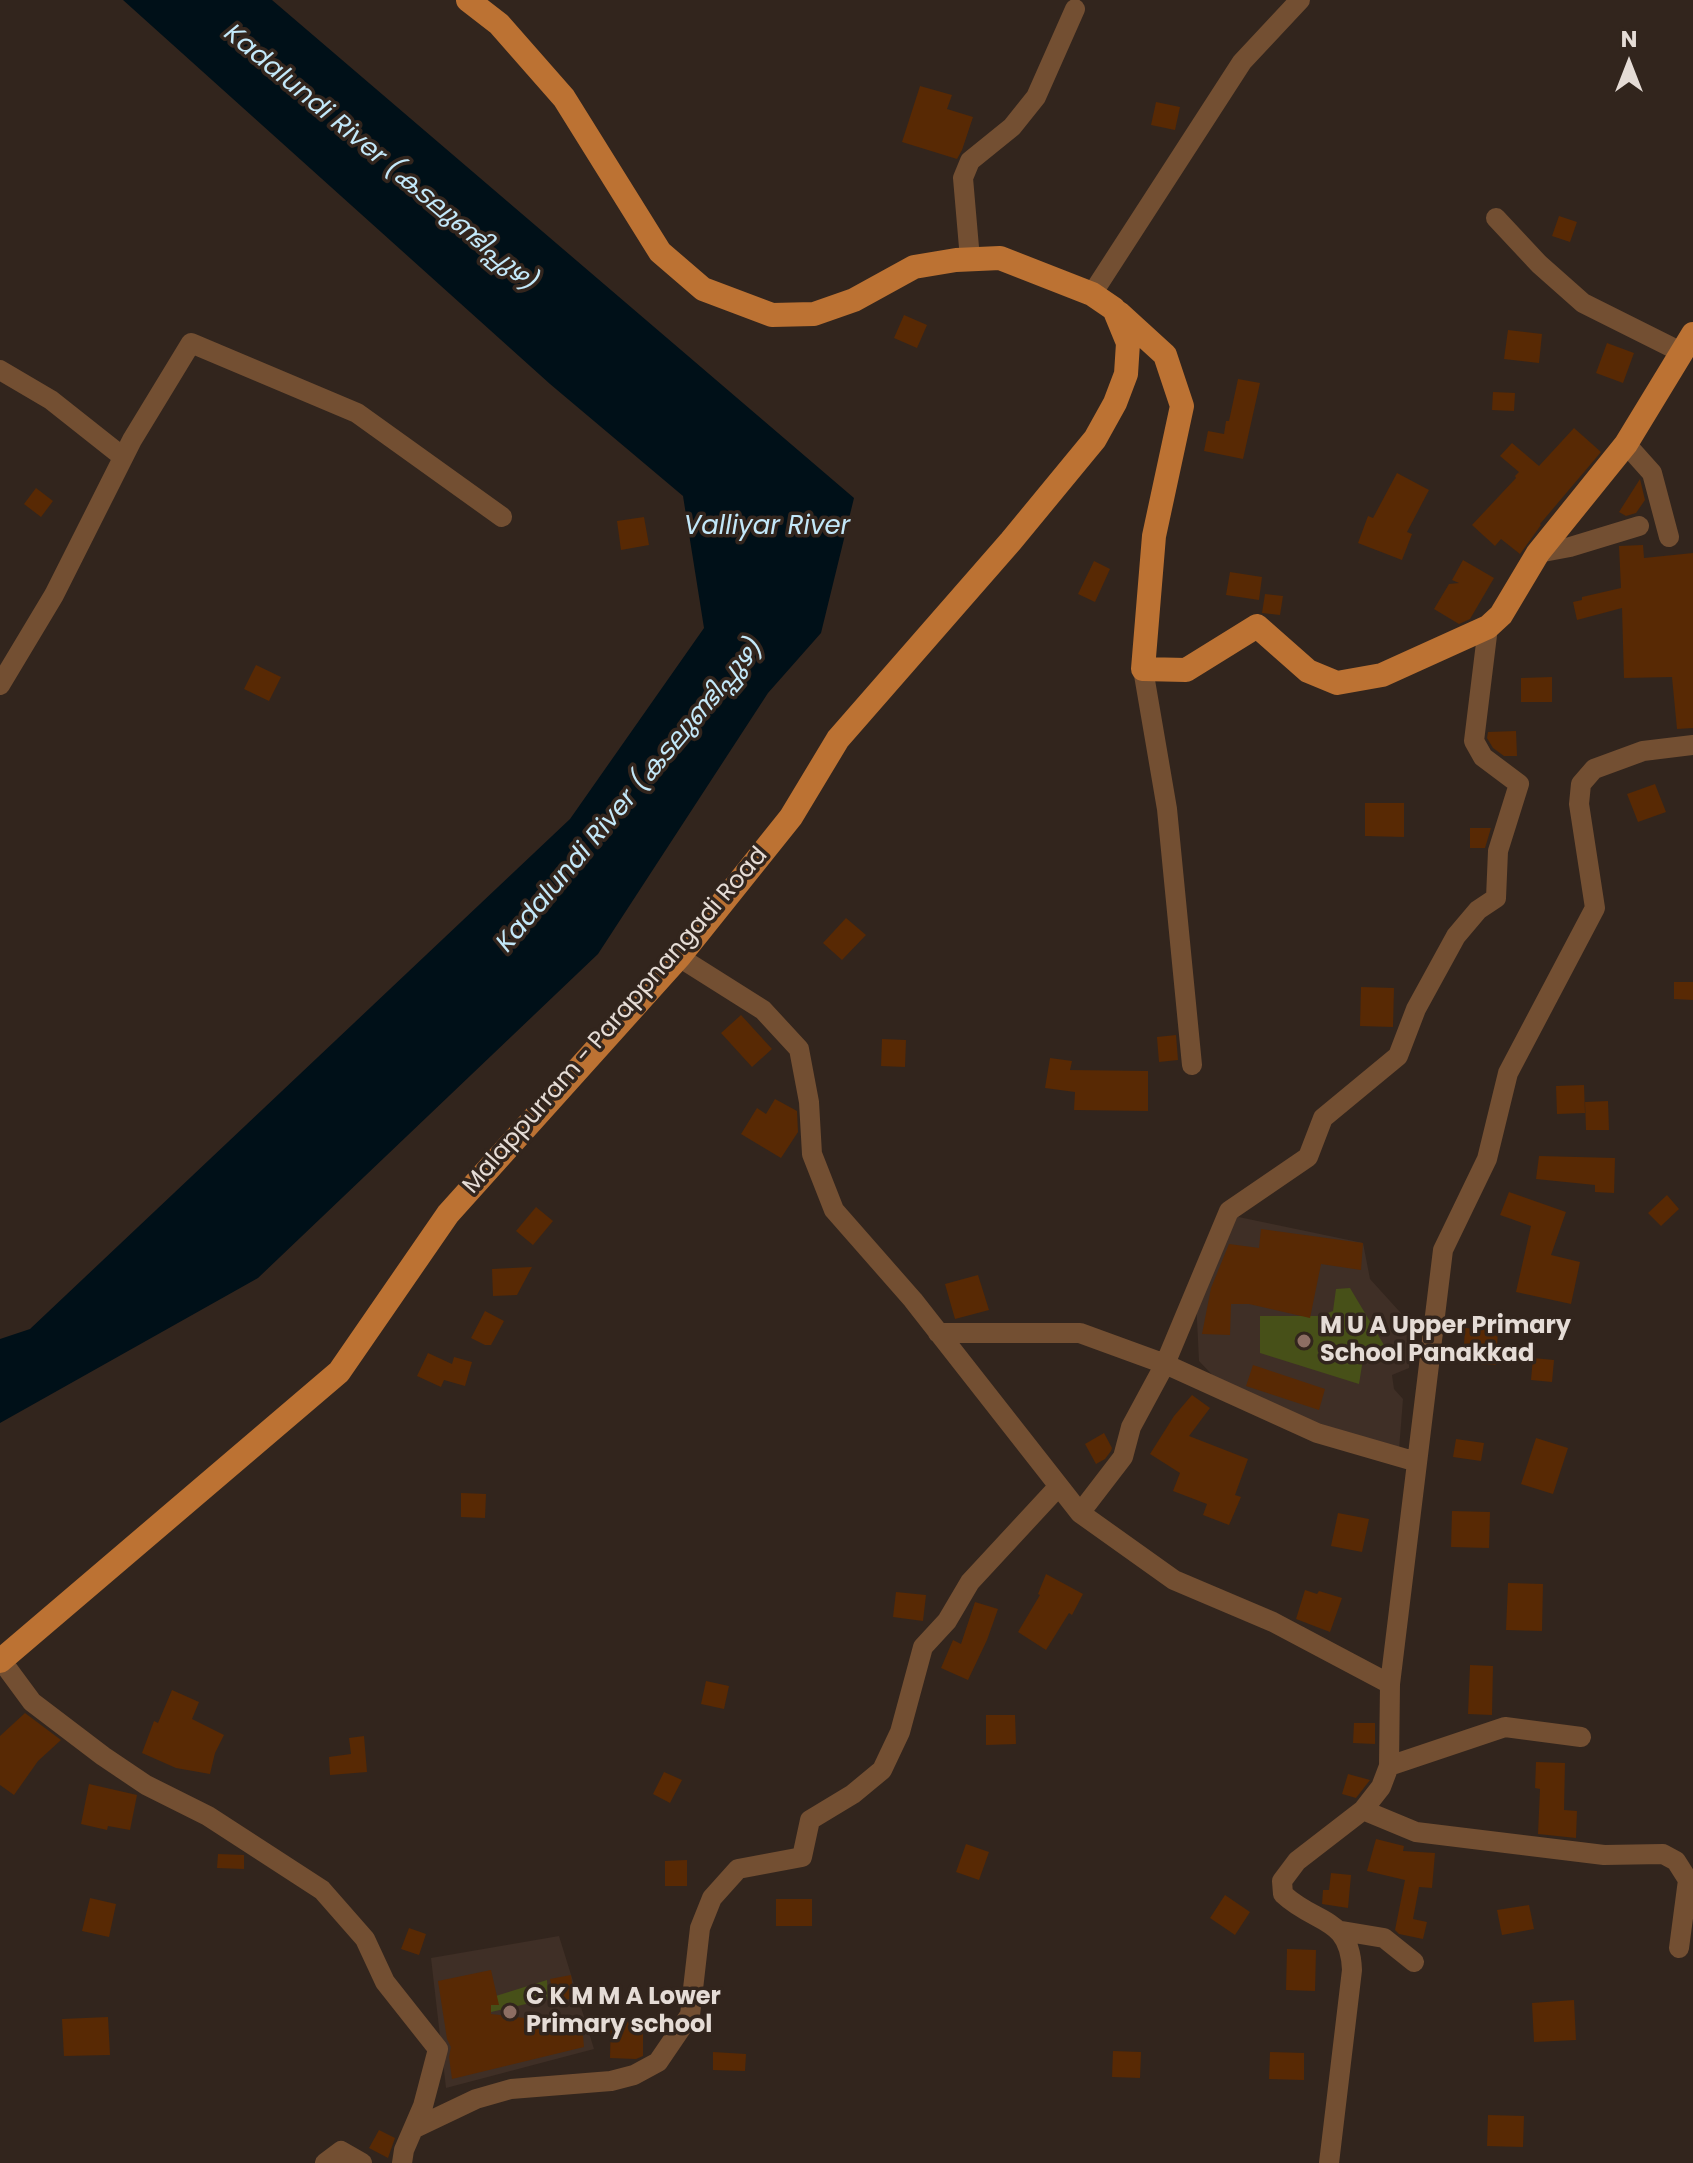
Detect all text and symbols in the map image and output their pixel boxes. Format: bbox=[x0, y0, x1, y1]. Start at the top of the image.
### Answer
water label: Kadalundi River (കടലുണ്ടിപ്പുഴ) bbox=[217, 19, 543, 299]
north arrow bbox=[1589, 24, 1669, 104]
text: N bbox=[1621, 24, 1637, 55]
water label: Valliyar River bbox=[684, 511, 850, 543]
water label: Kadalundi River (കടലുണ്ടിപ്പുഴ) bbox=[491, 633, 771, 959]
street label: Malappurram - Parappnangadi Road bbox=[458, 842, 774, 1200]
place label: M U A Upper Primary School Panakkad bbox=[1320, 1313, 1571, 1369]
marker: M U A Upper Primary School Panakkad bbox=[1295, 1332, 1313, 1350]
place label: C K M M A Lower Primary school bbox=[526, 1984, 721, 2040]
marker: C K M M A Lower Primary school bbox=[501, 2003, 519, 2021]

